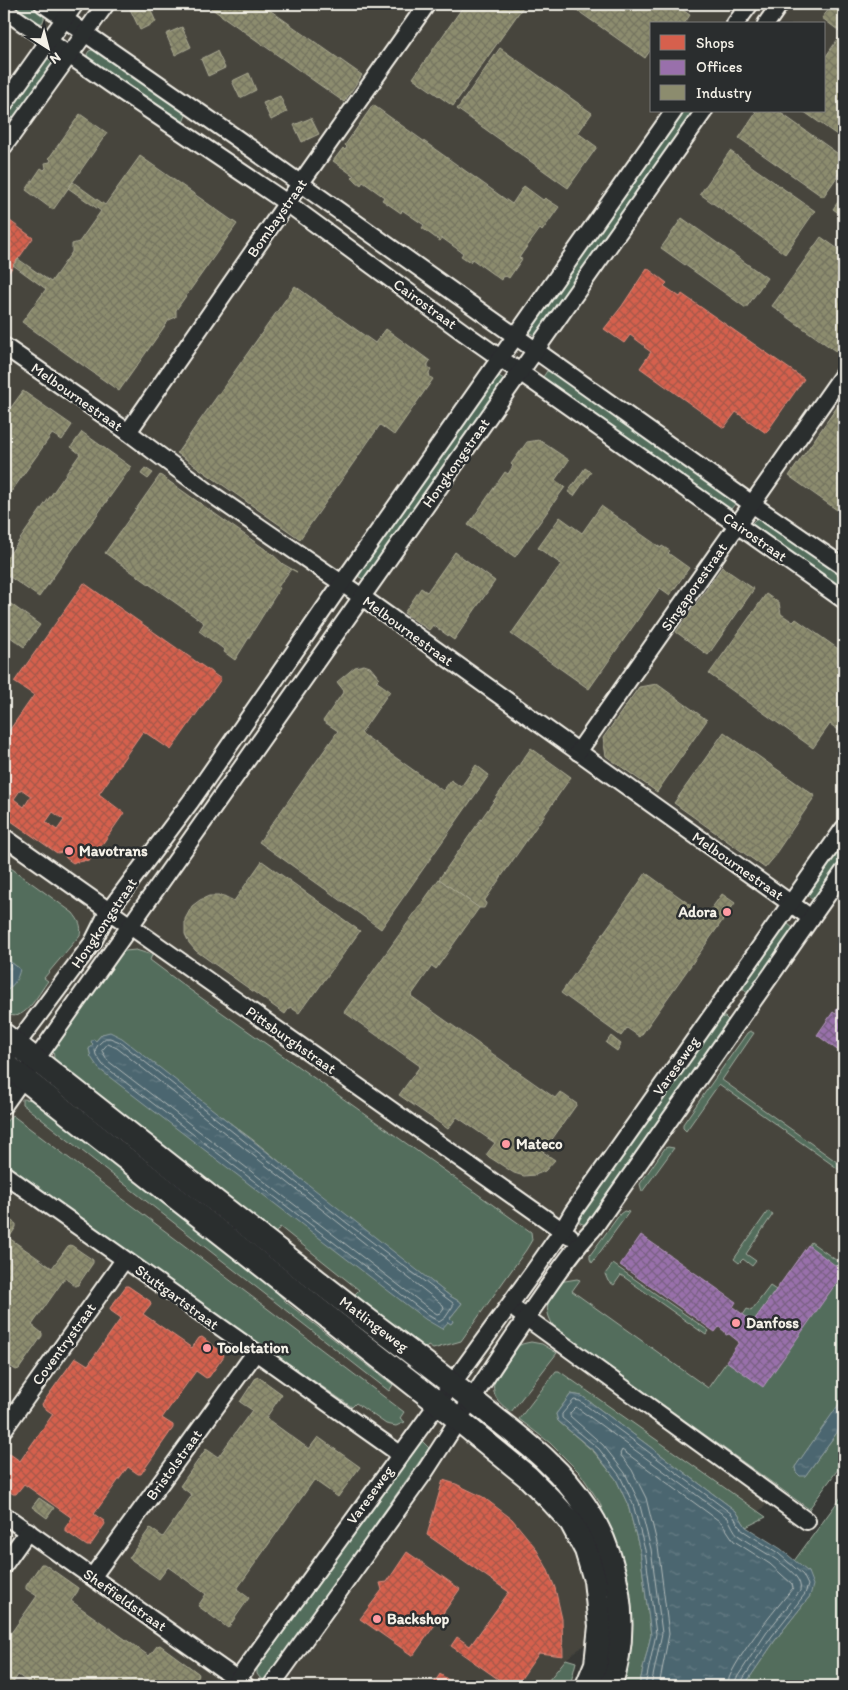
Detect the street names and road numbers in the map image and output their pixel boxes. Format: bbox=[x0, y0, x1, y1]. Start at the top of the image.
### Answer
street label: Bombaystraat bbox=[243, 175, 311, 261]
street label: Cairostraat bbox=[390, 275, 461, 333]
street label: Melbournestraat bbox=[28, 359, 127, 435]
street label: Hongkongstraat bbox=[419, 415, 494, 511]
street label: Cairostraat bbox=[720, 508, 791, 566]
street label: Singaporestraat bbox=[657, 539, 731, 635]
street label: Melbournestraat bbox=[359, 592, 457, 670]
street label: Melbournestraat bbox=[689, 828, 788, 904]
street label: Hongkongstraat bbox=[67, 874, 141, 972]
street label: Pittsburghstraat bbox=[242, 1002, 340, 1078]
street label: Vareseweg bbox=[649, 1033, 703, 1099]
street label: Stuttgartstraat bbox=[132, 1261, 223, 1334]
street label: Matlingeweg bbox=[336, 1292, 412, 1356]
street label: Coventrystraat bbox=[28, 1299, 100, 1388]
street label: Bristolstraat bbox=[142, 1426, 206, 1504]
street label: Vareseweg bbox=[343, 1462, 397, 1528]
street label: Sheffieldstraat bbox=[80, 1565, 170, 1635]

